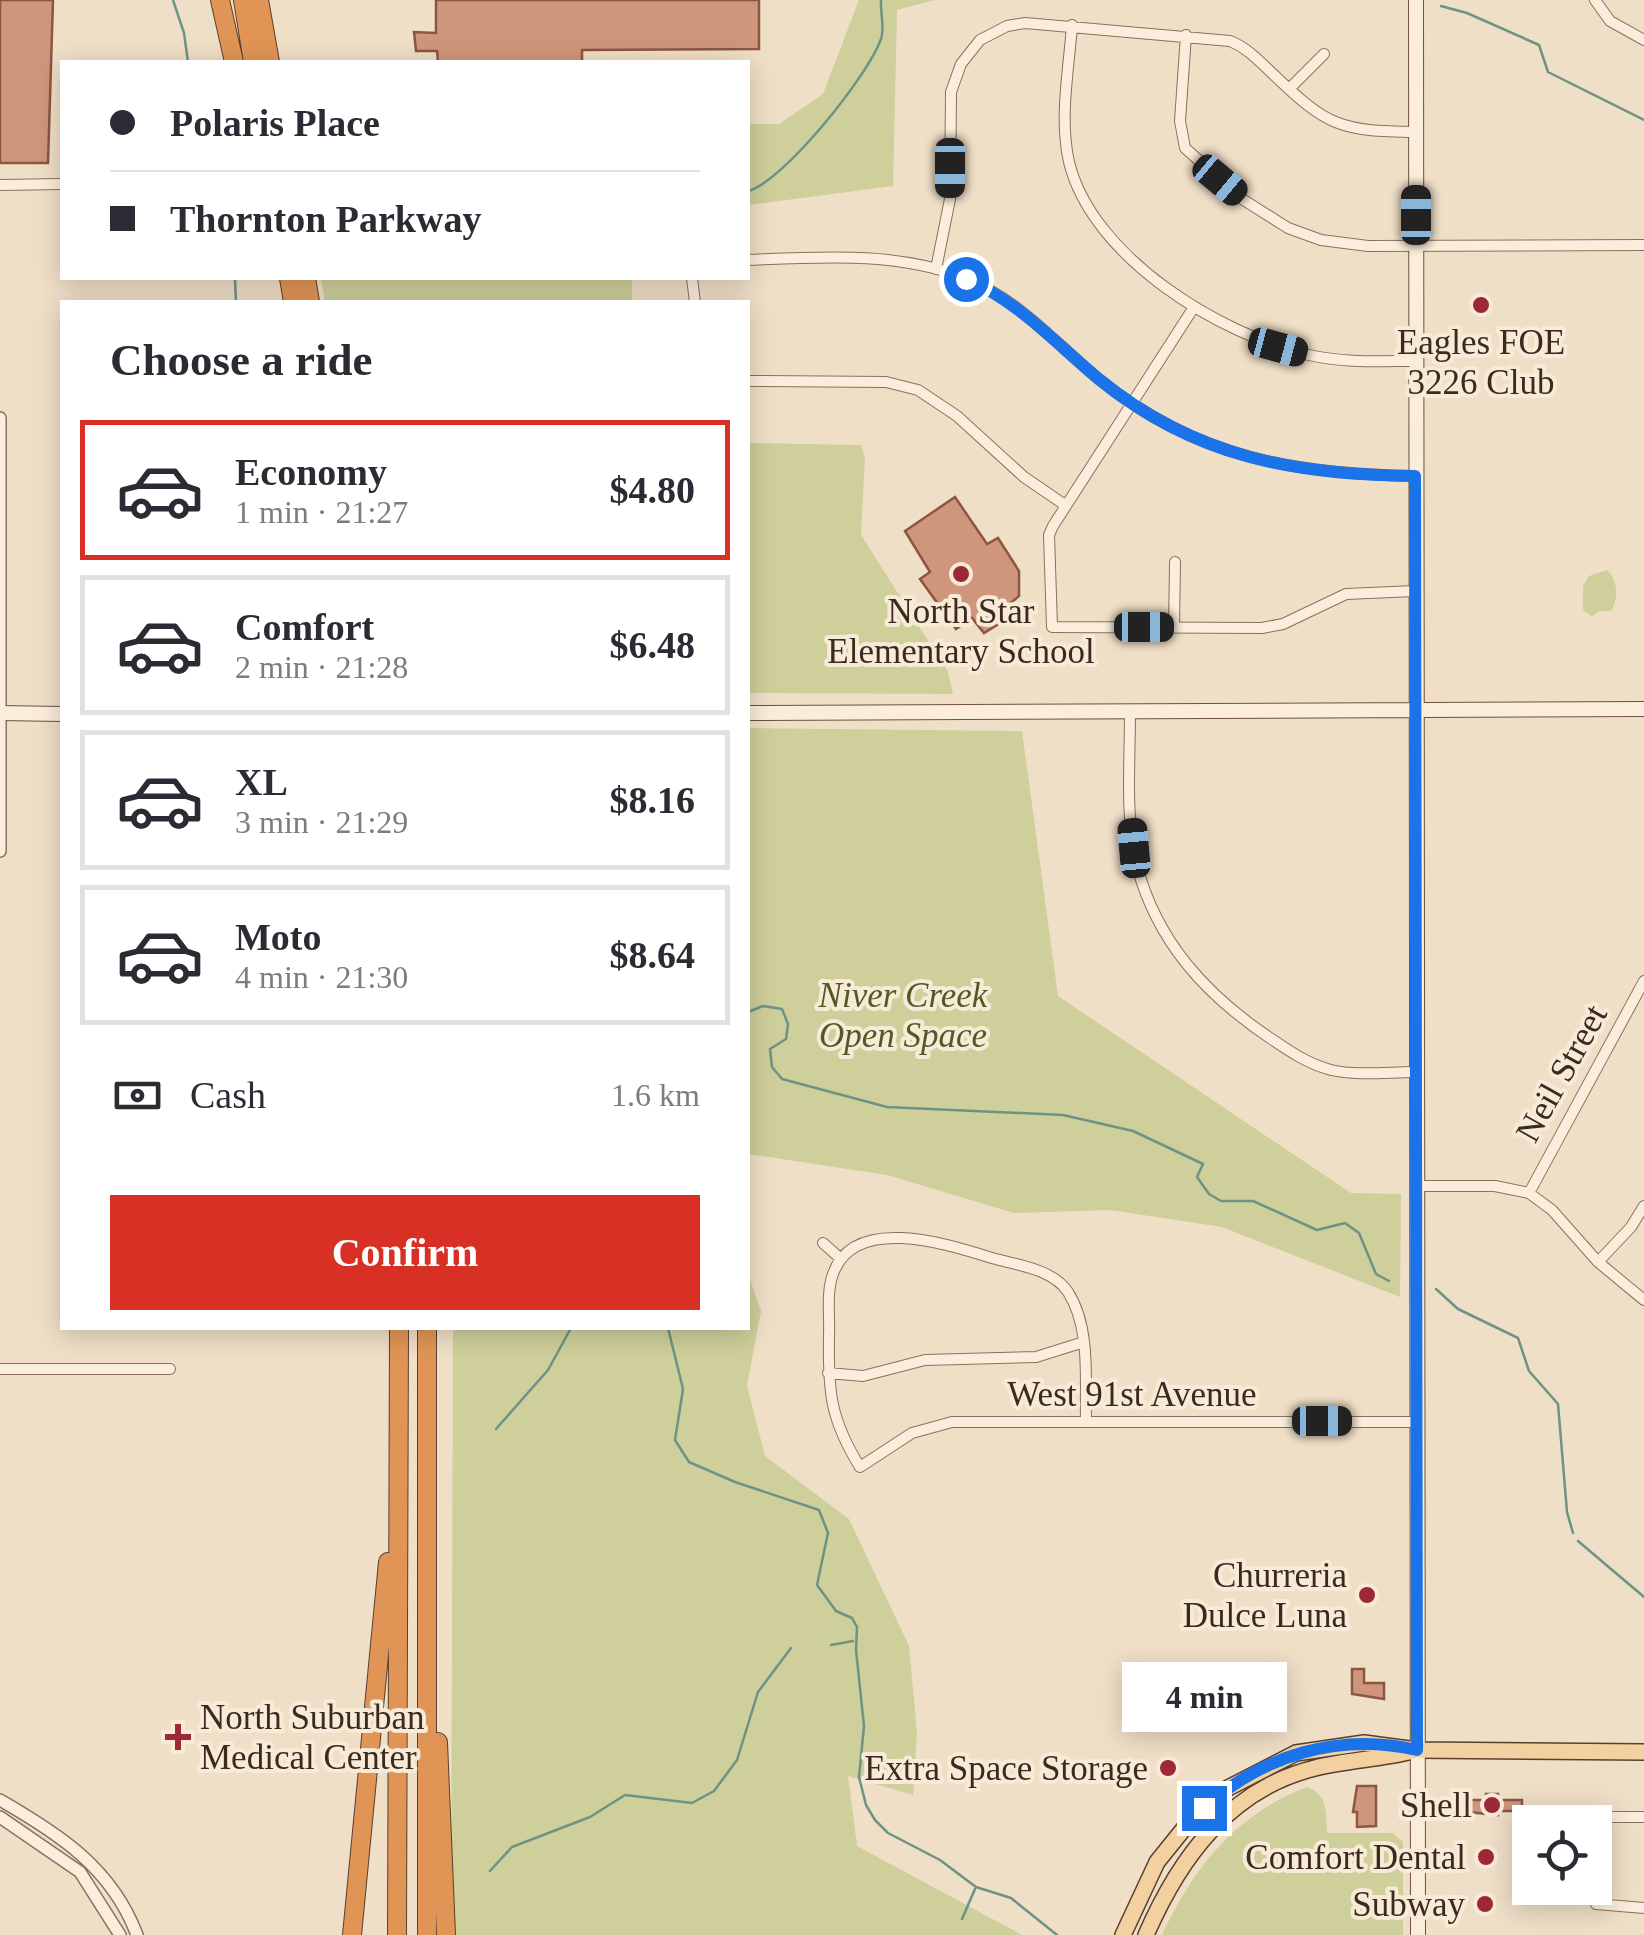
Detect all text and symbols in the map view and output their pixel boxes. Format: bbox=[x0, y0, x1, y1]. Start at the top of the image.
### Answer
text: Polaris Place bbox=[170, 102, 380, 144]
car bbox=[935, 138, 965, 198]
car bbox=[1187, 149, 1253, 211]
car bbox=[1401, 185, 1431, 245]
text: Thornton Parkway bbox=[170, 198, 481, 240]
route start bbox=[944, 257, 989, 302]
marker: Eagles FOE 3226 Club bbox=[1470, 294, 1492, 316]
place label: Eagles FOE 3226 Club bbox=[1397, 323, 1565, 402]
car bbox=[1245, 325, 1311, 369]
text: Choose a ride bbox=[110, 335, 373, 385]
icon: car bbox=[115, 445, 205, 535]
text: Economy bbox=[235, 451, 387, 493]
text: $4.80 bbox=[610, 469, 695, 511]
text: 1 min · 21:27 bbox=[235, 494, 408, 530]
marker: North Star Elementary School bbox=[950, 563, 972, 585]
place label: North Star Elementary School bbox=[827, 592, 1095, 671]
icon: car bbox=[115, 600, 205, 690]
text: Comfort bbox=[235, 606, 374, 648]
car bbox=[1114, 612, 1174, 642]
text: $6.48 bbox=[610, 624, 695, 666]
text: 2 min · 21:28 bbox=[235, 649, 408, 685]
icon: car bbox=[115, 755, 205, 845]
text: XL bbox=[235, 761, 288, 803]
text: $8.16 bbox=[610, 779, 695, 821]
text: 3 min · 21:29 bbox=[235, 804, 408, 840]
car bbox=[1116, 817, 1152, 879]
icon: car bbox=[115, 910, 205, 1000]
text: Moto bbox=[235, 916, 322, 958]
text: $8.64 bbox=[610, 934, 695, 976]
text: 4 min · 21:30 bbox=[235, 959, 408, 995]
park label: Niver Creek Open Space bbox=[818, 976, 989, 1055]
street label: Neil Street bbox=[1508, 998, 1615, 1149]
icon: cash bbox=[110, 1068, 165, 1123]
text: Cash bbox=[190, 1074, 266, 1116]
text: 1.6 km bbox=[611, 1077, 700, 1113]
button: Confirm bbox=[110, 1195, 700, 1310]
street label: West 91st Avenue bbox=[1007, 1375, 1257, 1414]
car bbox=[1292, 1406, 1352, 1436]
place label: Churreria Dulce Luna bbox=[1183, 1556, 1347, 1635]
marker: Churreria Dulce Luna bbox=[1356, 1584, 1378, 1606]
callout: 4 min bbox=[1122, 1663, 1286, 1733]
text: 4 min bbox=[1166, 1679, 1243, 1715]
place label: North Suburban Medical Center bbox=[200, 1698, 425, 1777]
marker: North Suburban Medical Center bbox=[165, 1724, 191, 1750]
place label: Extra Space Storage bbox=[864, 1749, 1148, 1788]
marker: Extra Space Storage bbox=[1157, 1757, 1179, 1779]
route end bbox=[1182, 1786, 1227, 1831]
place label: Shell bbox=[1400, 1786, 1472, 1825]
marker: Shell bbox=[1481, 1794, 1503, 1816]
map controls bbox=[1512, 1805, 1612, 1905]
button: locate bbox=[1512, 1805, 1612, 1905]
place label: Comfort Dental bbox=[1245, 1838, 1466, 1877]
marker: Comfort Dental bbox=[1475, 1846, 1497, 1868]
place label: Subway bbox=[1352, 1885, 1465, 1924]
marker: Subway bbox=[1474, 1893, 1496, 1915]

